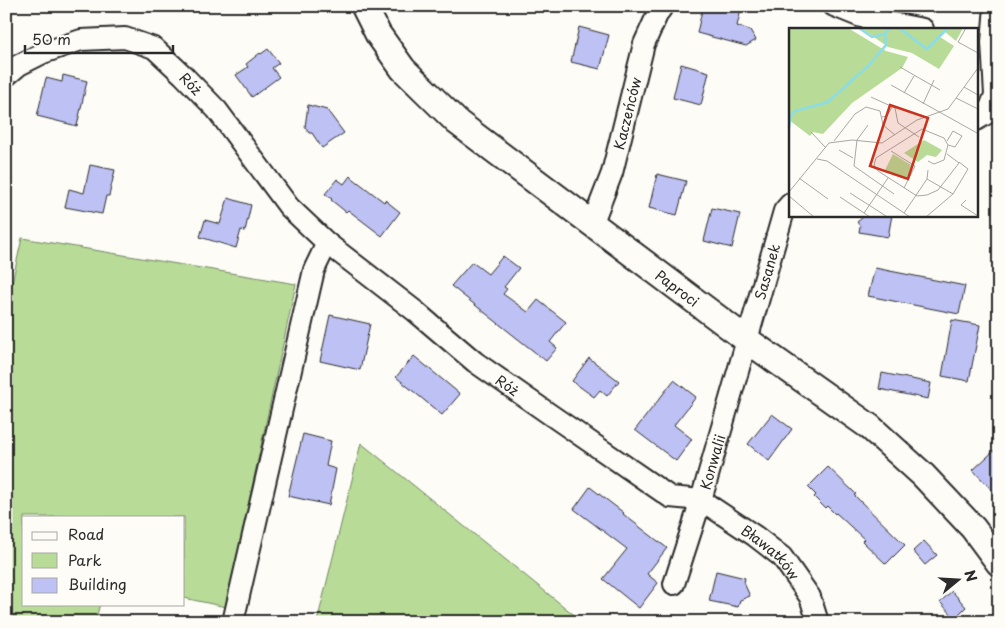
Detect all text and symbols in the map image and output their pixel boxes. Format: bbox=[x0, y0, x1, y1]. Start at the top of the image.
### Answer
scale bar bbox=[25, 22, 172, 54]
text: 50 m bbox=[32, 27, 71, 50]
inset map bbox=[789, 28, 978, 216]
street label: Róż bbox=[175, 67, 207, 99]
street label: Kaczeńców bbox=[608, 75, 646, 152]
street label: Sasanek bbox=[749, 241, 785, 302]
street label: Paproci bbox=[651, 264, 704, 311]
street label: Róż bbox=[492, 369, 524, 400]
street label: Konwalii bbox=[694, 431, 730, 492]
legend bbox=[22, 516, 185, 606]
street label: Bławatków bbox=[737, 519, 805, 584]
text: Road bbox=[68, 522, 104, 545]
text: Park bbox=[68, 548, 102, 571]
north arrow bbox=[932, 556, 982, 606]
text: N bbox=[959, 567, 983, 584]
text: Building bbox=[68, 572, 127, 595]

